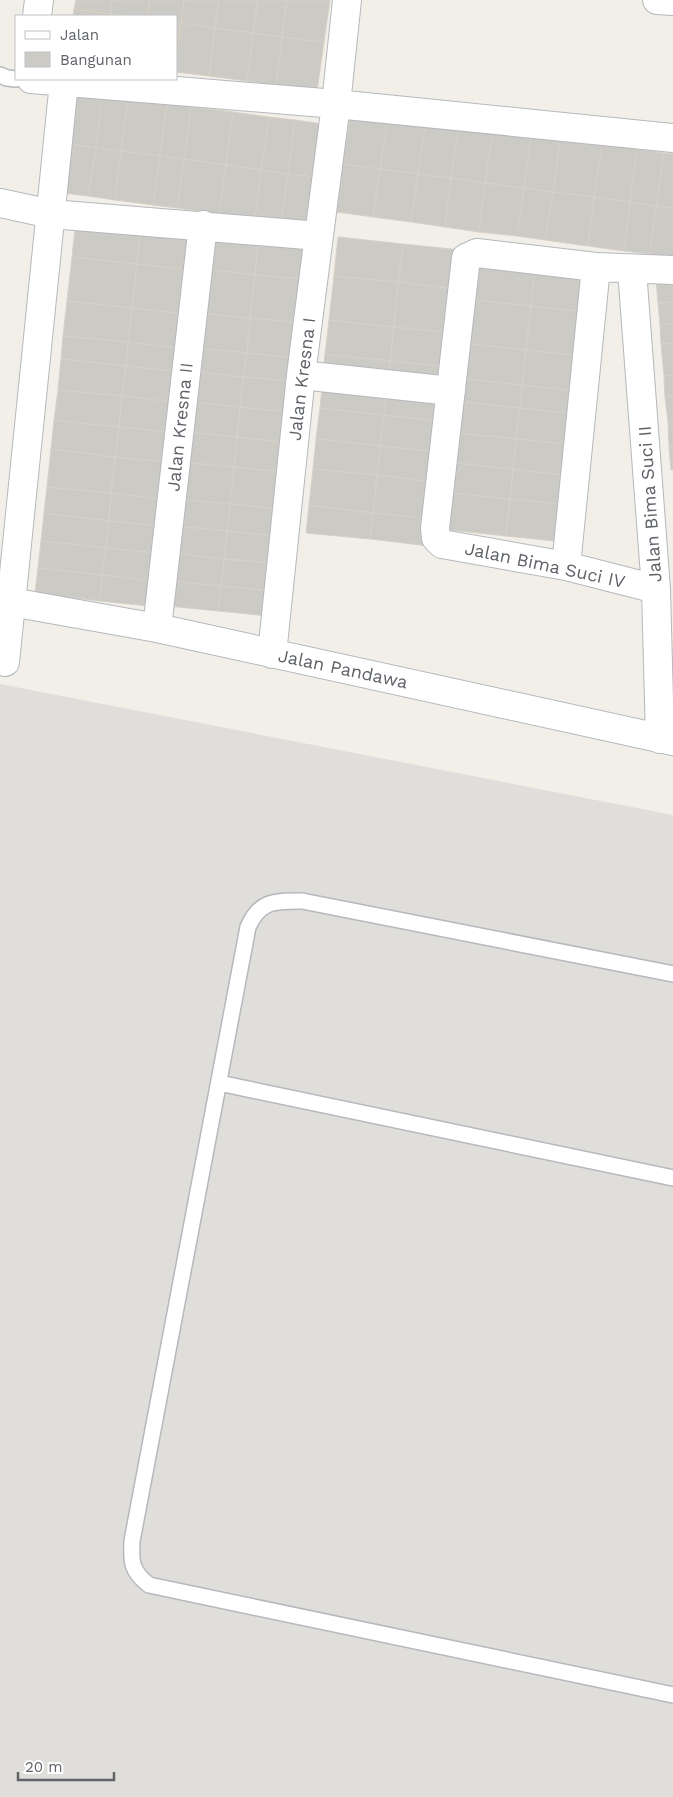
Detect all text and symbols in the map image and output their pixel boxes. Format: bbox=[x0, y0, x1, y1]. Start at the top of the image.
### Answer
legend bbox=[15, 15, 178, 80]
text: Jalan bbox=[60, 26, 99, 44]
text: Bangunan bbox=[60, 51, 132, 69]
street label: Jalan Kresna I bbox=[284, 316, 319, 442]
street label: Jalan Kresna II bbox=[162, 361, 197, 492]
street label: Jalan Bima Suci II bbox=[634, 425, 665, 583]
street label: Jalan Bima Suci IV bbox=[463, 537, 627, 592]
street label: Jalan Pandawa bbox=[277, 645, 410, 692]
scale bar bbox=[18, 1750, 114, 1782]
text: 20 m bbox=[25, 1758, 63, 1776]

